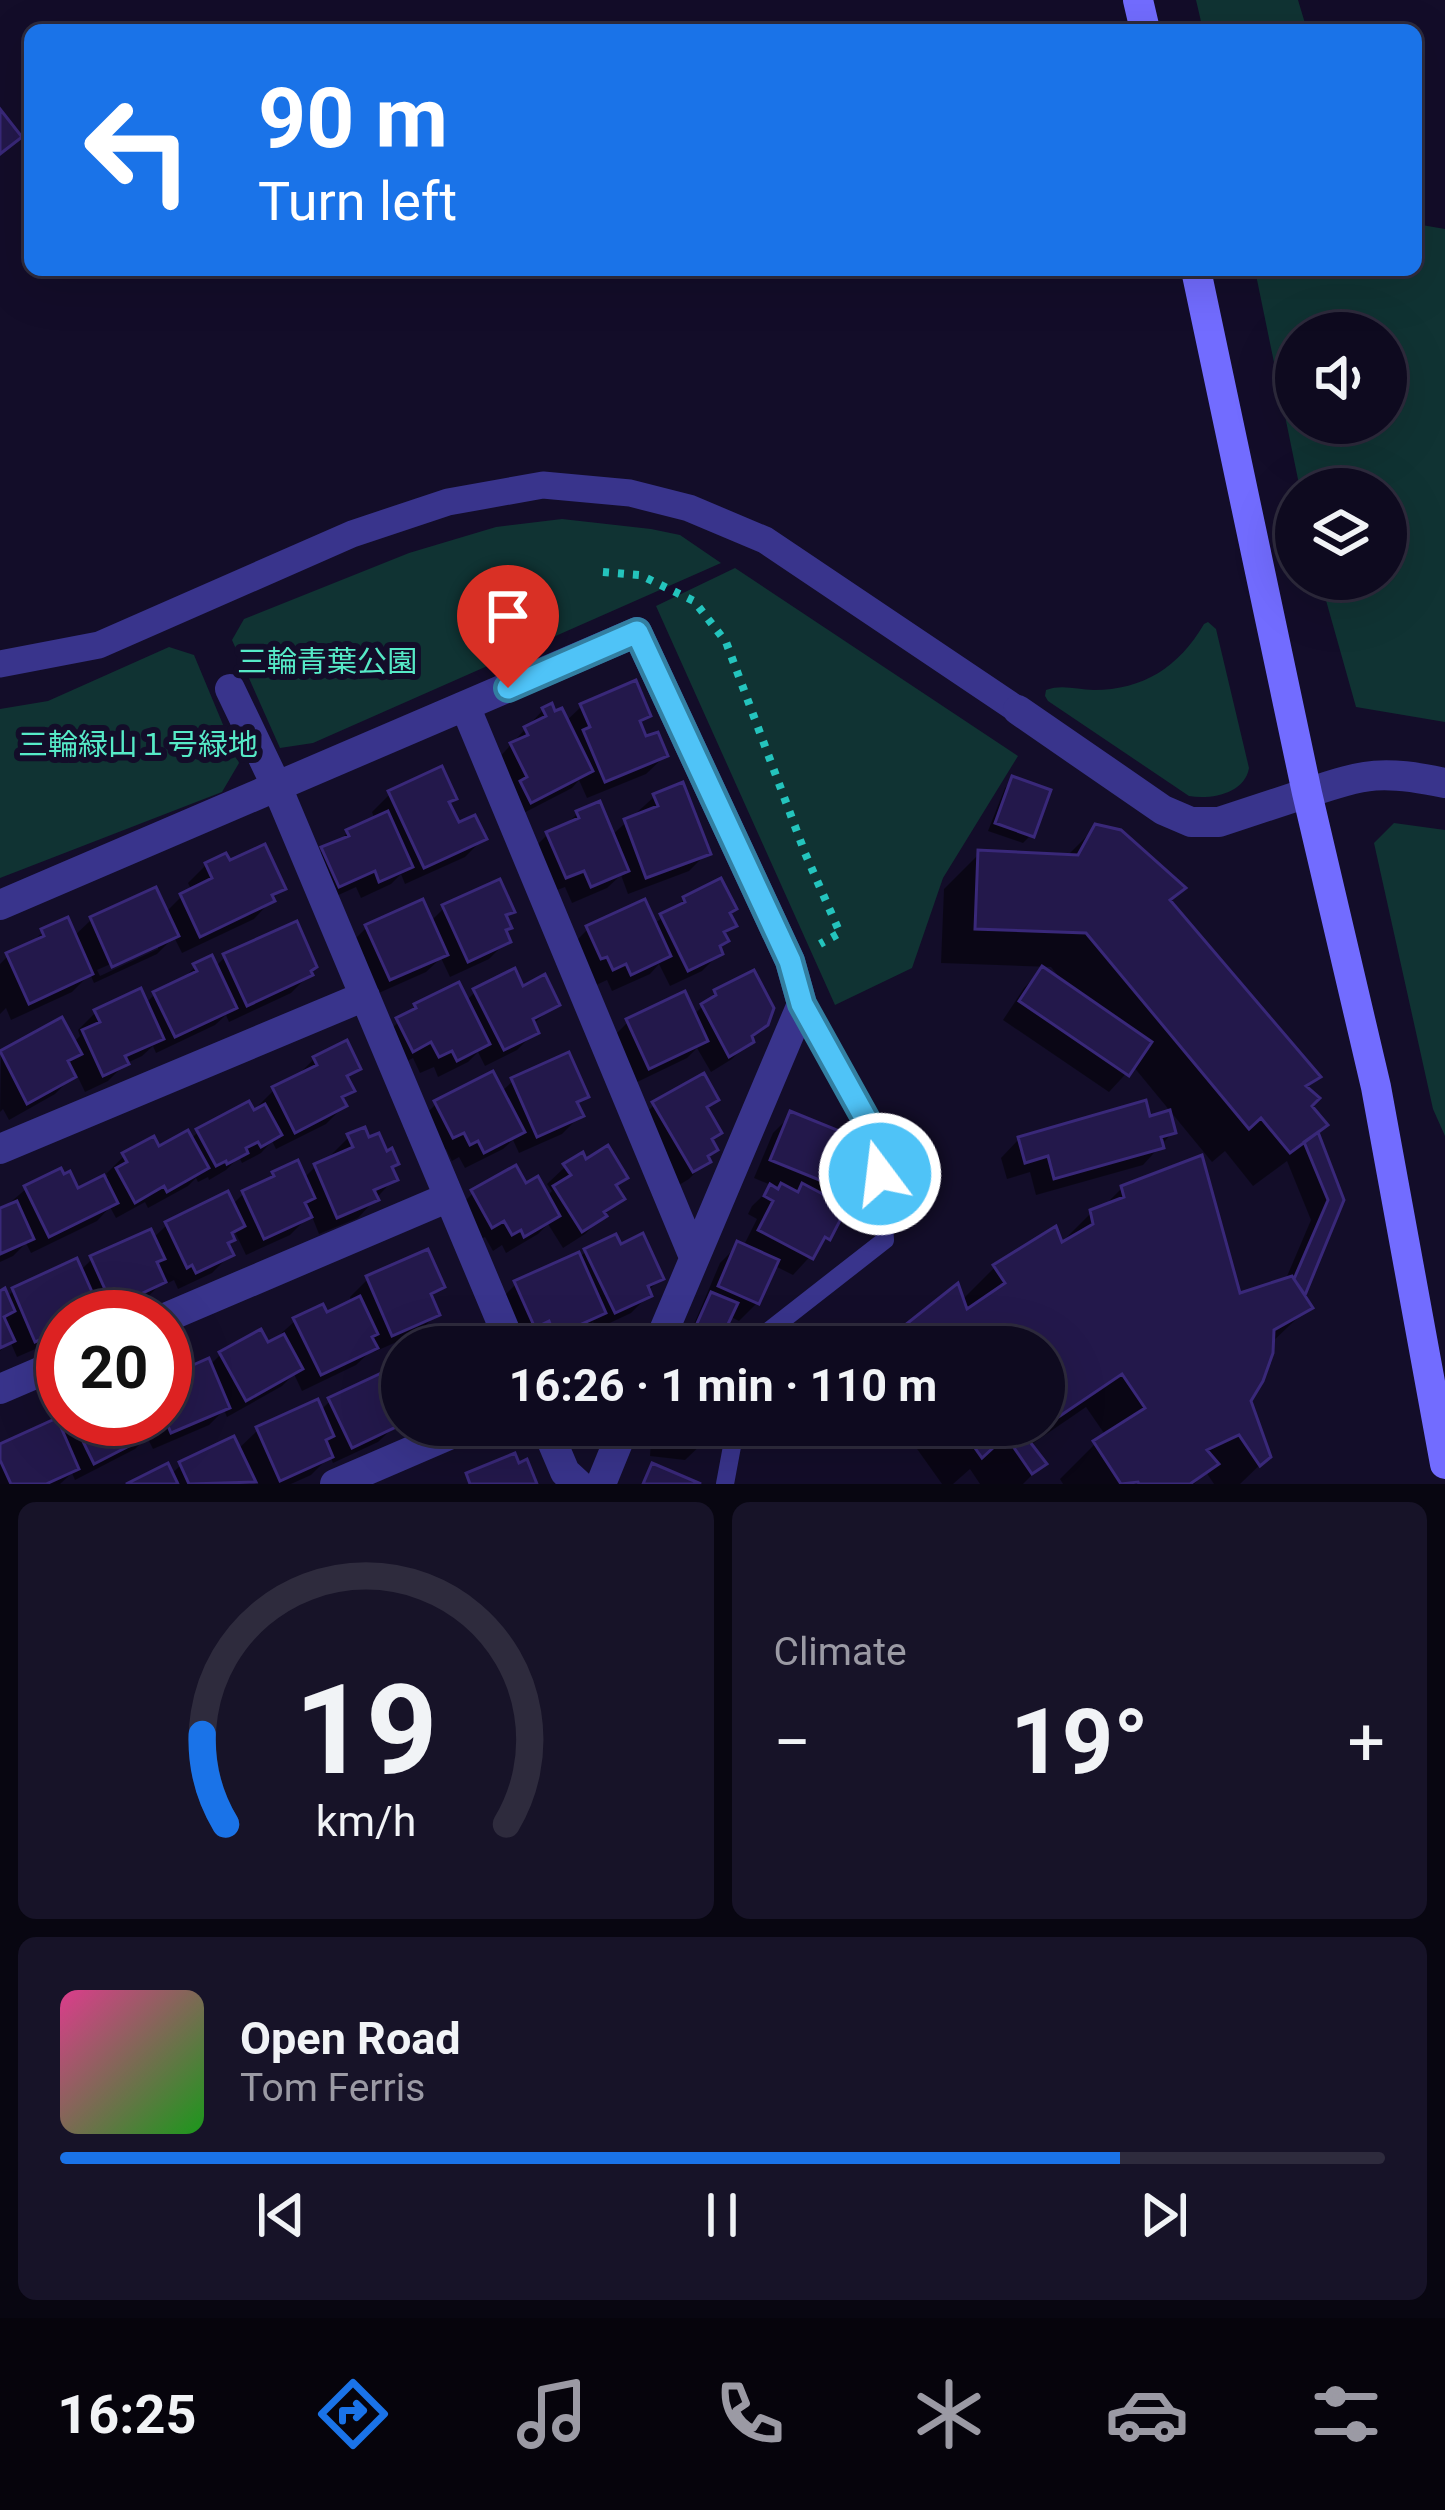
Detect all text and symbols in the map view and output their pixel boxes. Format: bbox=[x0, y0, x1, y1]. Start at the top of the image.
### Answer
text: 90 m bbox=[258, 69, 448, 168]
icon: left bbox=[60, 72, 216, 228]
text: Turn left bbox=[258, 170, 457, 233]
map controls bbox=[1275, 312, 1407, 600]
button: sound bbox=[1275, 312, 1407, 444]
button: layers bbox=[1275, 468, 1407, 600]
pin bbox=[457, 565, 559, 688]
icon: arrive bbox=[475, 583, 541, 649]
park label: 三輪青葉公園 bbox=[237, 644, 417, 679]
park label: 三輪緑山１号緑地 bbox=[18, 727, 258, 762]
position arrow bbox=[817, 1111, 943, 1237]
speed limit sign: 20 bbox=[36, 1290, 192, 1446]
text: 16:26 · 1 min · 110 m bbox=[509, 1359, 937, 1412]
text: Climate bbox=[774, 1629, 907, 1675]
text: 19 bbox=[294, 1657, 437, 1803]
text: 19° bbox=[1010, 1690, 1149, 1795]
text: − bbox=[774, 1704, 811, 1781]
text: + bbox=[1348, 1704, 1385, 1781]
text: km/h bbox=[315, 1795, 416, 1845]
text: Open Road bbox=[240, 2012, 461, 2065]
text: Tom Ferris bbox=[240, 2065, 425, 2111]
icon: previous bbox=[248, 2182, 314, 2248]
icon: pause bbox=[689, 2182, 755, 2248]
icon: next bbox=[1131, 2182, 1197, 2248]
icon: directions bbox=[311, 2372, 395, 2456]
icon: music bbox=[510, 2372, 594, 2456]
icon: phone bbox=[708, 2372, 792, 2456]
icon: climate bbox=[907, 2372, 991, 2456]
icon: car bbox=[1105, 2372, 1189, 2456]
icon: filters bbox=[1304, 2372, 1388, 2456]
text: 16:25 bbox=[57, 2383, 196, 2446]

